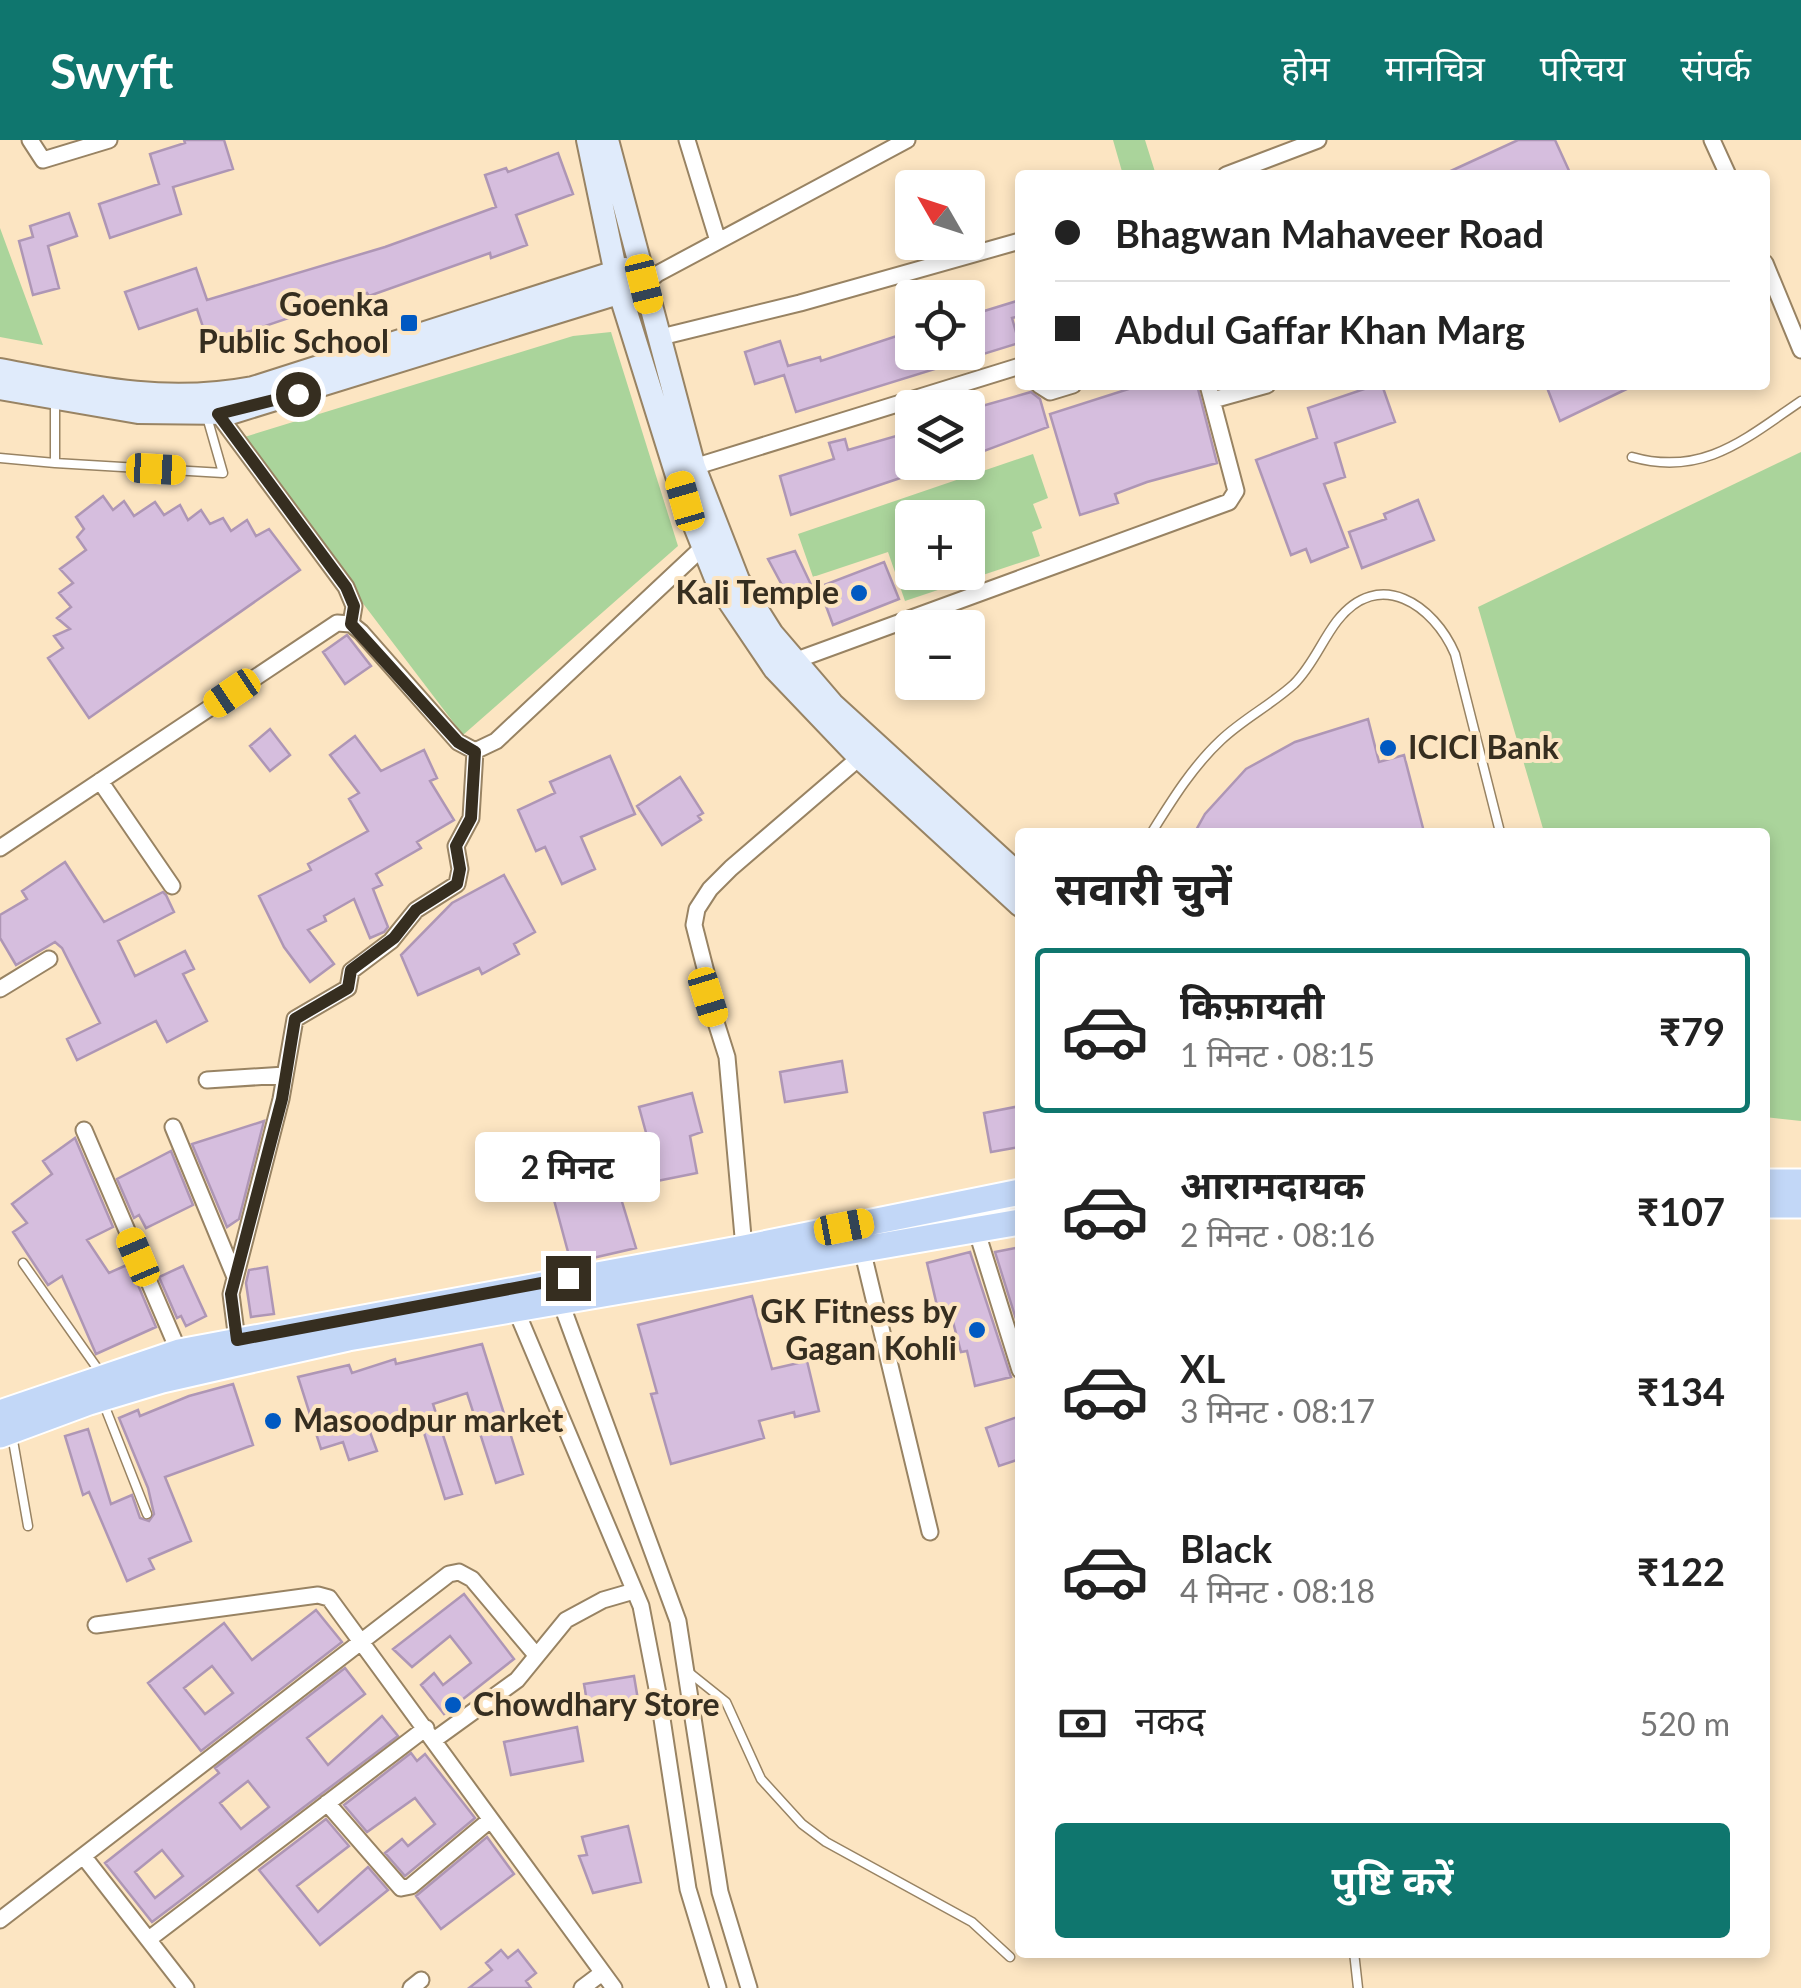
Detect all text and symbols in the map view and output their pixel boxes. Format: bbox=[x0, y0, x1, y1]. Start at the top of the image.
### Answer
text: Swyft bbox=[50, 42, 173, 99]
text: होम bbox=[1281, 46, 1330, 88]
text: मानचित्र bbox=[1385, 46, 1485, 88]
text: परिचय bbox=[1540, 46, 1626, 88]
text: संपर्क bbox=[1681, 46, 1751, 88]
north arrow bbox=[895, 170, 985, 260]
map controls bbox=[895, 170, 985, 700]
text: Bhagwan Mahaveer Road bbox=[1115, 210, 1544, 256]
car bbox=[622, 251, 666, 317]
button: locate bbox=[895, 280, 985, 370]
place label: Goenka Public School bbox=[198, 284, 389, 360]
text: Abdul Gaffar Khan Marg bbox=[1115, 306, 1525, 352]
marker: Goenka Public School bbox=[398, 312, 420, 334]
route start bbox=[276, 372, 321, 417]
button: layers bbox=[895, 390, 985, 480]
car bbox=[125, 452, 187, 486]
car bbox=[662, 468, 708, 534]
button: + bbox=[895, 500, 985, 590]
place label: Kali Temple bbox=[676, 572, 839, 611]
marker: Kali Temple bbox=[848, 582, 870, 604]
button: − bbox=[895, 610, 985, 700]
car bbox=[199, 664, 265, 722]
place label: ICICI Bank bbox=[1408, 727, 1560, 766]
marker: ICICI Bank bbox=[1377, 737, 1399, 759]
text: सवारी चुनें bbox=[1055, 861, 1232, 915]
car bbox=[685, 964, 731, 1030]
text: किफ़ायती bbox=[1180, 981, 1324, 1027]
icon: car bbox=[1060, 986, 1150, 1076]
text: ₹79 bbox=[1659, 1008, 1725, 1054]
text: 1 मिनट · 08:15 bbox=[1180, 1035, 1375, 1074]
callout: 2 मिनट bbox=[476, 1133, 660, 1203]
text: 2 मिनट bbox=[521, 1147, 614, 1186]
text: आरामदायक bbox=[1180, 1161, 1364, 1207]
icon: car bbox=[1060, 1166, 1150, 1256]
text: ₹107 bbox=[1637, 1188, 1725, 1234]
car bbox=[812, 1207, 876, 1247]
text: 2 मिनट · 08:16 bbox=[1180, 1215, 1375, 1254]
car bbox=[112, 1224, 164, 1290]
route end bbox=[546, 1256, 591, 1301]
place label: GK Fitness by Gagan Kohli bbox=[760, 1291, 957, 1367]
marker: GK Fitness by Gagan Kohli bbox=[966, 1319, 988, 1341]
text: XL bbox=[1180, 1345, 1225, 1391]
icon: car bbox=[1060, 1346, 1150, 1436]
text: ₹134 bbox=[1637, 1368, 1725, 1414]
text: 3 मिनट · 08:17 bbox=[1180, 1391, 1375, 1430]
place label: Masoodpur market bbox=[293, 1400, 563, 1439]
marker: Masoodpur market bbox=[262, 1410, 284, 1432]
text: Black bbox=[1180, 1525, 1272, 1571]
icon: car bbox=[1060, 1526, 1150, 1616]
text: ₹122 bbox=[1637, 1548, 1725, 1594]
text: 4 मिनट · 08:18 bbox=[1180, 1571, 1375, 1610]
place label: Chowdhary Store bbox=[473, 1684, 720, 1723]
marker: Chowdhary Store bbox=[442, 1694, 464, 1716]
icon: cash bbox=[1055, 1696, 1110, 1751]
text: नकद bbox=[1135, 1696, 1205, 1742]
text: 520 m bbox=[1640, 1704, 1730, 1743]
button: पुष्टि करें bbox=[1055, 1823, 1730, 1938]

